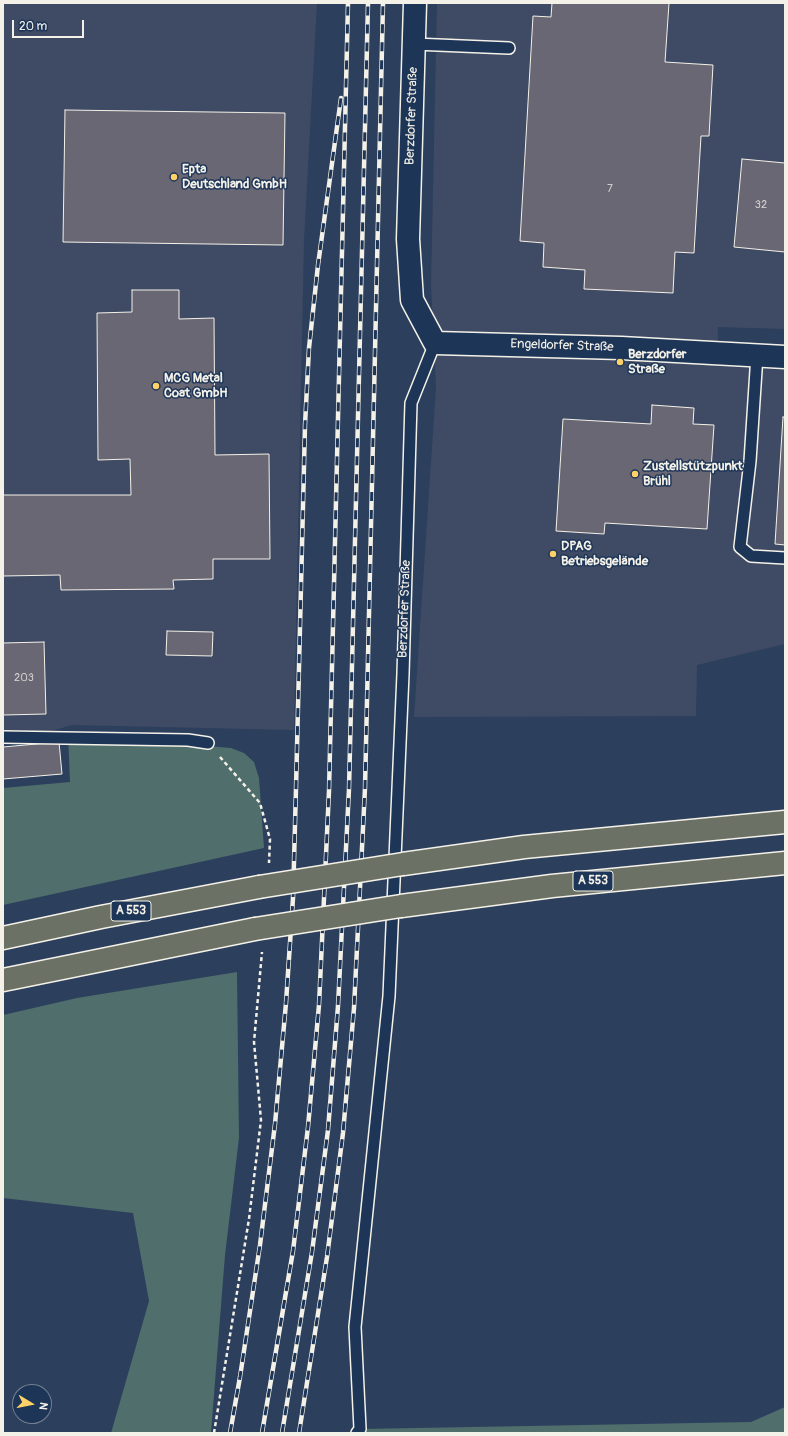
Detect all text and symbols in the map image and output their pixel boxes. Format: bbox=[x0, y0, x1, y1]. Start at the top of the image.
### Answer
scale bar bbox=[14, 12, 86, 38]
text: 20 m bbox=[19, 19, 47, 34]
street label: Berzdorfer Straße bbox=[402, 67, 422, 165]
place label: Epta Deutschland GmbH bbox=[182, 162, 287, 193]
marker: Epta Deutschland GmbH bbox=[169, 172, 179, 182]
house number: 7 bbox=[607, 182, 613, 196]
house number: 32 bbox=[755, 198, 767, 212]
street label: Engeldorfer Straße bbox=[510, 336, 614, 356]
place label: Berzdorfer Straße bbox=[628, 347, 686, 378]
marker: Berzdorfer Straße bbox=[615, 357, 625, 367]
place label: MCG Metal Coat GmbH bbox=[164, 371, 227, 402]
marker: MCG Metal Coat GmbH bbox=[151, 381, 161, 391]
place label: Zustellstützpunkt Brühl bbox=[643, 459, 743, 490]
marker: Zustellstützpunkt Brühl bbox=[630, 469, 640, 479]
place label: DPAG Betriebsgelände bbox=[561, 539, 648, 570]
marker: DPAG Betriebsgelände bbox=[548, 549, 558, 559]
street label: Berzdorfer Straße bbox=[395, 560, 415, 658]
house number: 203 bbox=[14, 671, 34, 685]
road number: A 553 bbox=[573, 871, 613, 891]
road number: A 553 bbox=[111, 901, 151, 921]
north arrow bbox=[12, 1384, 52, 1424]
text: N bbox=[36, 1401, 50, 1411]

